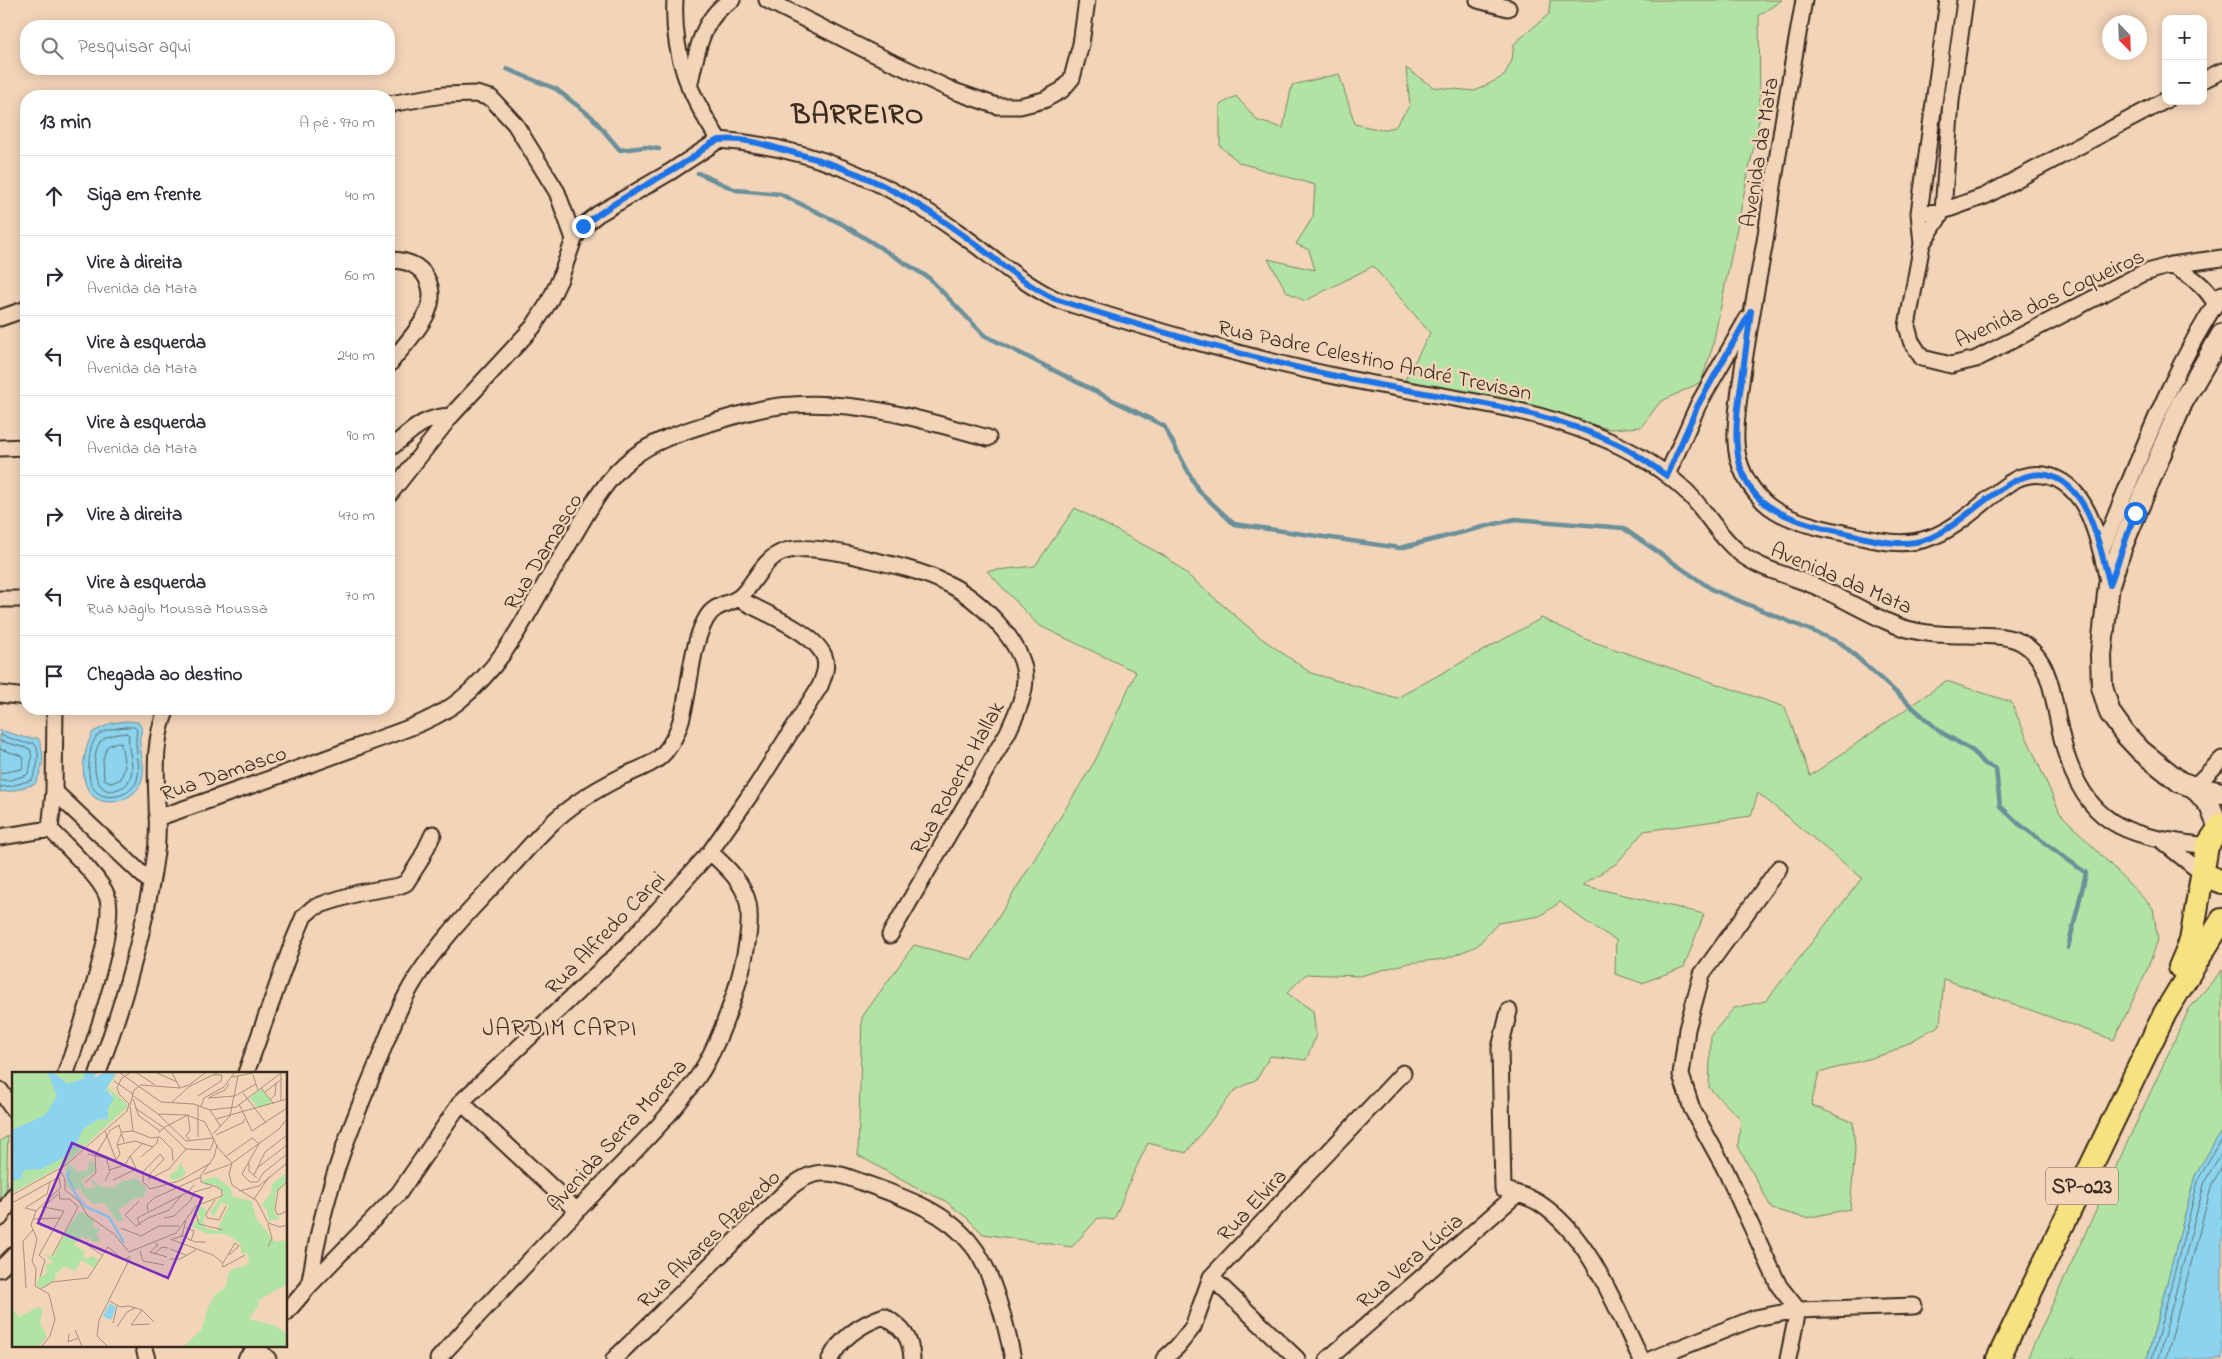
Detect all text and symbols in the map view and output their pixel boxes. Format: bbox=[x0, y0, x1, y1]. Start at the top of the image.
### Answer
north arrow bbox=[2102, 15, 2147, 60]
map controls bbox=[2162, 15, 2207, 105]
button: + bbox=[2162, 15, 2207, 60]
search box bbox=[20, 20, 395, 75]
icon: search bbox=[38, 34, 66, 62]
text: Pesquisar aqui bbox=[78, 34, 191, 61]
button: − bbox=[2162, 60, 2207, 105]
street label: Avenida da Mata bbox=[1733, 75, 1789, 230]
district label: BARREIRO bbox=[790, 96, 924, 137]
text: 13 min bbox=[40, 108, 91, 138]
text: A pé · 970 m bbox=[299, 111, 375, 135]
icon: ahead bbox=[40, 182, 68, 210]
text: Siga em frente bbox=[87, 182, 201, 209]
text: 40 m bbox=[345, 184, 375, 208]
route end bbox=[572, 215, 595, 238]
street label: Avenida dos Coqueiros bbox=[1950, 242, 2150, 358]
text: Vire à direita bbox=[87, 250, 182, 277]
icon: right bbox=[40, 262, 68, 290]
text: 60 m bbox=[345, 264, 375, 288]
text: Avenida da Mata bbox=[87, 277, 197, 301]
street label: Rua Padre Celestino André Trevisan bbox=[1214, 313, 1534, 411]
text: Vire à esquerda bbox=[87, 330, 206, 357]
icon: left bbox=[40, 342, 68, 370]
text: 240 m bbox=[337, 344, 375, 368]
text: Avenida da Mata bbox=[87, 357, 197, 381]
text: Vire à esquerda bbox=[87, 410, 206, 437]
icon: left bbox=[40, 422, 68, 450]
text: 90 m bbox=[347, 424, 375, 448]
text: Avenida da Mata bbox=[87, 437, 197, 461]
street label: Rua Damasco bbox=[497, 488, 592, 617]
icon: right bbox=[40, 502, 68, 530]
text: Vire à direita bbox=[87, 502, 182, 529]
route start bbox=[2124, 502, 2147, 525]
text: 470 m bbox=[338, 504, 375, 528]
street label: Avenida da Mata bbox=[1765, 535, 1917, 624]
text: Vire à esquerda bbox=[87, 570, 206, 597]
icon: left bbox=[40, 582, 68, 610]
text: 70 m bbox=[345, 584, 375, 608]
text: Rua Nagib Moussa Moussa bbox=[87, 597, 268, 621]
icon: arrive bbox=[40, 662, 68, 690]
text: Chegada ao destino bbox=[87, 662, 242, 689]
street label: Rua Roberto Hallak bbox=[903, 696, 1014, 861]
street label: Rua Damasco bbox=[157, 738, 291, 811]
street label: Rua Alfredo Carpi bbox=[539, 865, 674, 1003]
district label: JARDIM CARPI bbox=[483, 1012, 637, 1047]
street label: Avenida Serra Morena bbox=[541, 1052, 696, 1220]
inset map bbox=[12, 1072, 288, 1346]
street label: Rua Elvira bbox=[1211, 1162, 1296, 1250]
street label: Rua Alvares Azevedo bbox=[631, 1163, 789, 1317]
road number: SP-023 bbox=[2046, 1168, 2118, 1204]
street label: Rua Vera Lúcia bbox=[1350, 1207, 1472, 1318]

